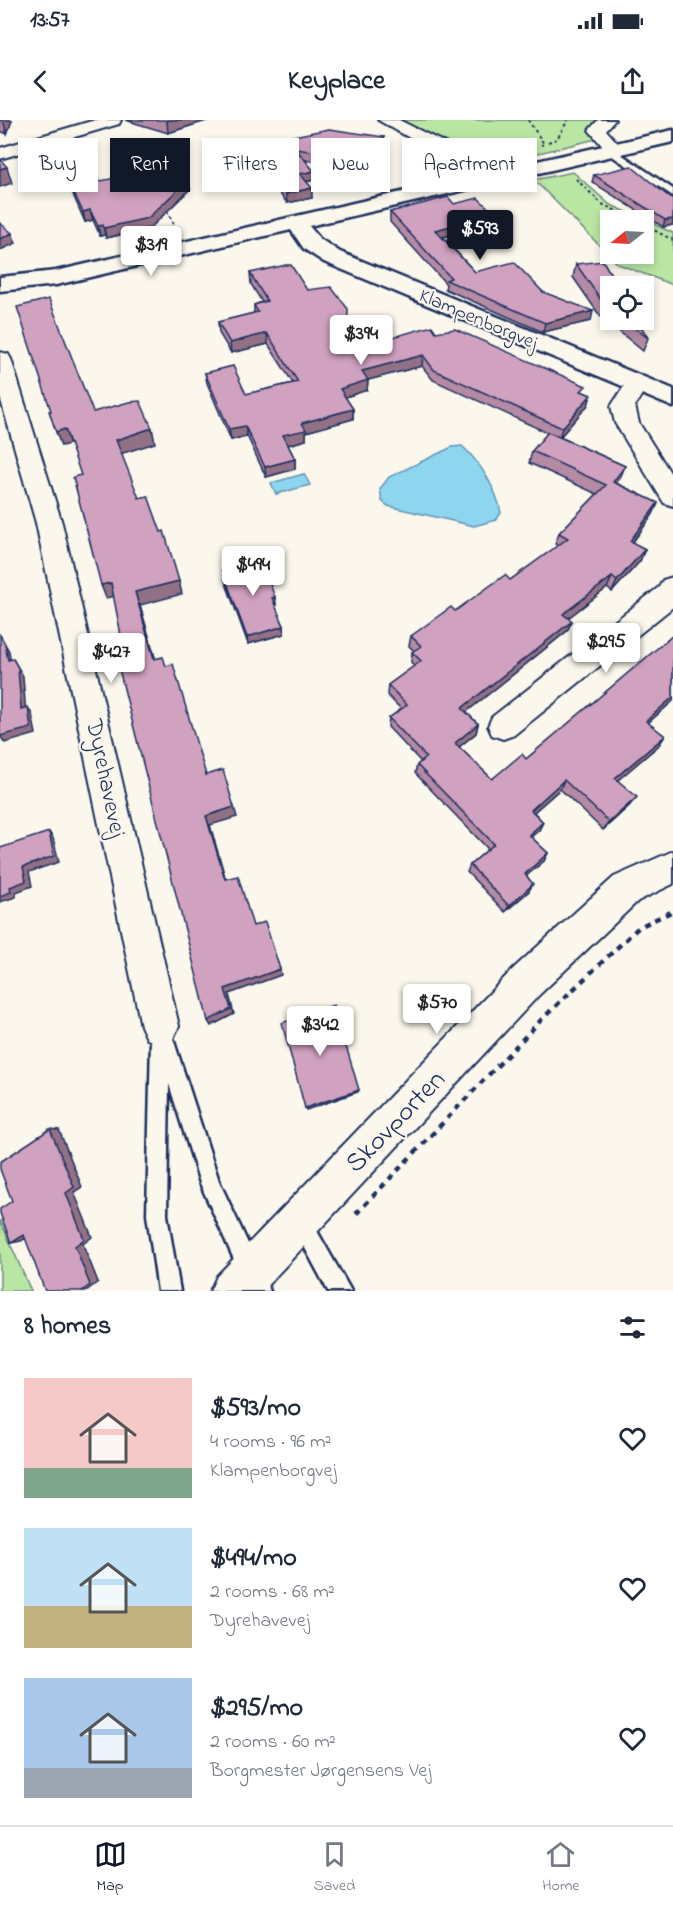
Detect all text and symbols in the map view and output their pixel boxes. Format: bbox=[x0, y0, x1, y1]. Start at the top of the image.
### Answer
text: 13:57 bbox=[30, 5, 70, 37]
text: Keyplace bbox=[288, 62, 385, 101]
icon: back bbox=[24, 65, 57, 98]
icon: share bbox=[616, 65, 649, 98]
chip: Buy bbox=[18, 138, 98, 192]
chip: Rent bbox=[110, 138, 190, 192]
chip: Filters bbox=[202, 138, 299, 192]
chip: New bbox=[311, 138, 390, 192]
chip: Apartment bbox=[402, 138, 537, 192]
pin: $593 bbox=[444, 210, 516, 261]
north arrow bbox=[600, 210, 654, 264]
map controls bbox=[600, 210, 654, 330]
text: $593 bbox=[461, 215, 499, 244]
pin: $319 bbox=[115, 226, 187, 277]
text: $319 bbox=[135, 231, 167, 260]
button: locate bbox=[600, 276, 654, 330]
street label: Klampenborgvej bbox=[414, 282, 543, 360]
pin: $394 bbox=[325, 315, 397, 366]
text: $394 bbox=[344, 320, 378, 349]
pin: $494 bbox=[217, 546, 289, 597]
text: $494 bbox=[236, 551, 270, 580]
pin: $295 bbox=[570, 623, 642, 674]
text: $295 bbox=[586, 628, 626, 657]
pin: $427 bbox=[75, 633, 147, 684]
text: $427 bbox=[92, 638, 130, 667]
street label: Dyrehavevej bbox=[74, 715, 134, 842]
pin: $570 bbox=[401, 984, 473, 1035]
text: $570 bbox=[417, 989, 457, 1018]
pin: $342 bbox=[284, 1006, 356, 1057]
text: $342 bbox=[301, 1011, 339, 1040]
street label: Skovporten bbox=[337, 1061, 456, 1183]
text: 8 homes bbox=[24, 1308, 111, 1346]
icon: filters bbox=[616, 1311, 649, 1344]
text: $593/mo bbox=[210, 1390, 301, 1428]
icon: home bbox=[72, 1402, 144, 1474]
icon: heart bbox=[616, 1422, 649, 1455]
text: 4 rooms · 96 m² bbox=[210, 1428, 331, 1457]
text: Klampenborgvej bbox=[210, 1457, 337, 1486]
text: $494/mo bbox=[210, 1540, 297, 1578]
icon: home bbox=[72, 1552, 144, 1624]
icon: heart bbox=[616, 1572, 649, 1605]
text: 2 rooms · 68 m² bbox=[210, 1578, 335, 1607]
text: Dyrehavevej bbox=[210, 1607, 310, 1636]
text: $295/mo bbox=[210, 1690, 303, 1728]
icon: home bbox=[72, 1702, 144, 1774]
icon: heart bbox=[616, 1722, 649, 1755]
text: 2 rooms · 60 m² bbox=[210, 1728, 336, 1757]
text: Borgmester Jørgensens Vej bbox=[210, 1757, 431, 1786]
tab: Map bbox=[94, 1838, 127, 1898]
tab: Saved bbox=[314, 1838, 355, 1898]
tab: Home bbox=[542, 1838, 579, 1898]

